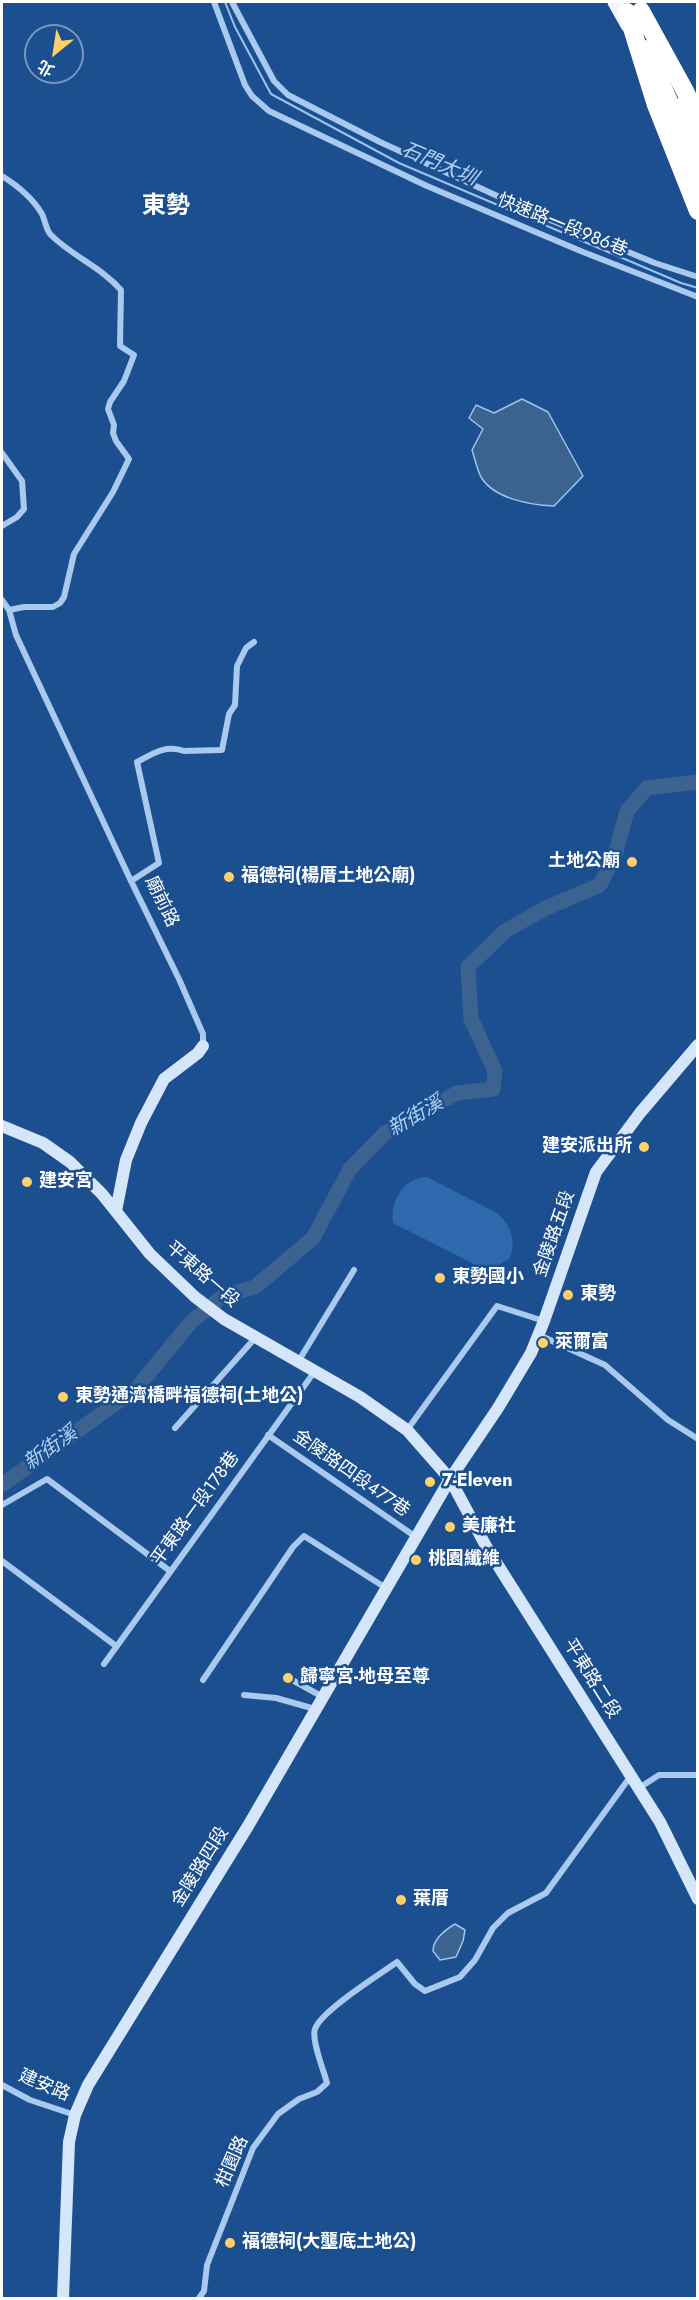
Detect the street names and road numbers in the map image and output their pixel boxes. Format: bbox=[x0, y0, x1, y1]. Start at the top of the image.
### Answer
street label: 快速路一段986巷 bbox=[494, 190, 630, 262]
street label: 廟前路 bbox=[139, 873, 183, 931]
street label: 金陵路五段 bbox=[530, 1188, 580, 1280]
street label: 平東路一段 bbox=[161, 1237, 243, 1313]
street label: 金陵路四段477巷 bbox=[289, 1426, 413, 1522]
street label: 平東路一段178巷 bbox=[147, 1448, 245, 1570]
street label: 平東路二段 bbox=[558, 1635, 624, 1723]
street label: 金陵路四段 bbox=[168, 1823, 234, 1911]
street label: 建安路 bbox=[15, 2066, 73, 2106]
street label: 柑園路 bbox=[212, 2133, 254, 2191]

